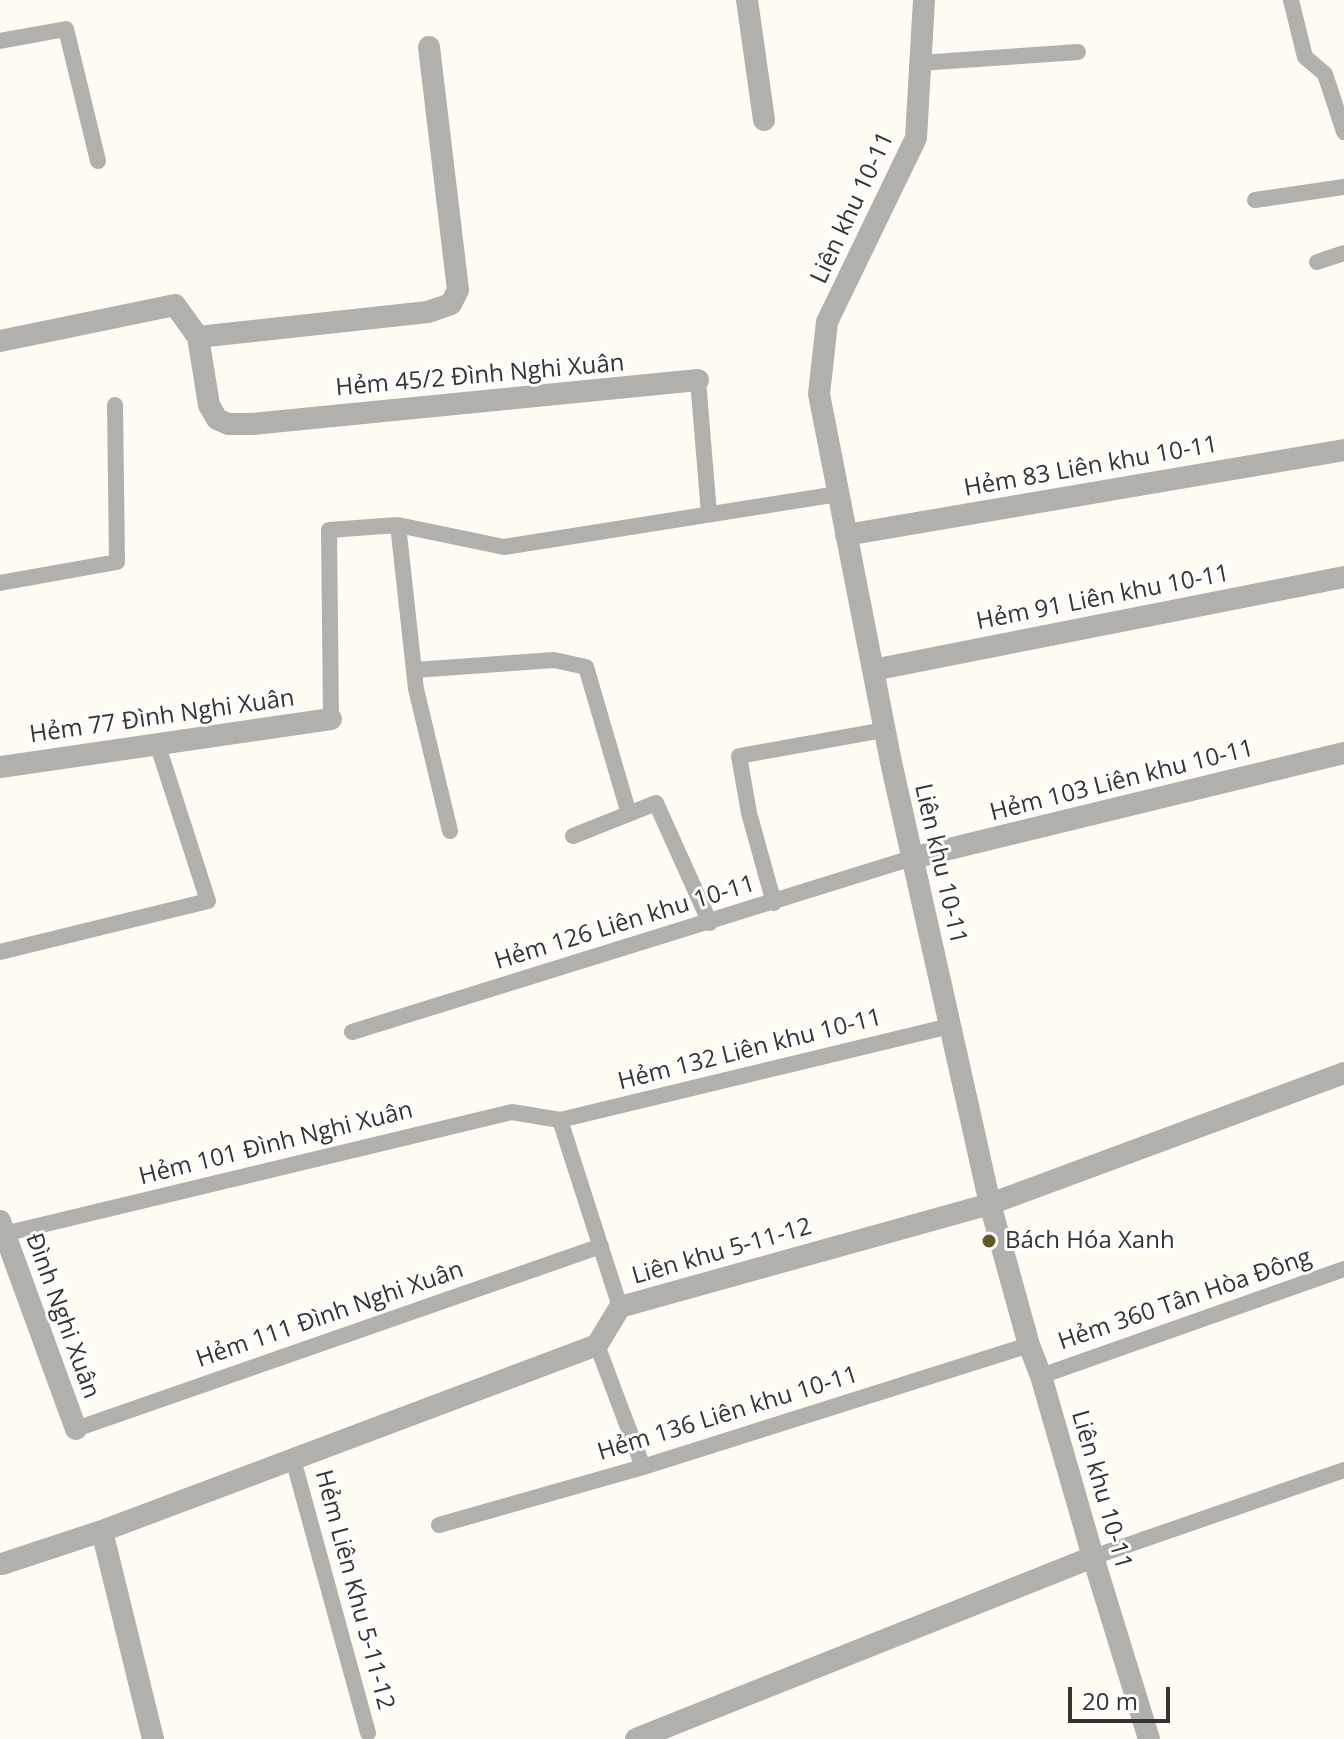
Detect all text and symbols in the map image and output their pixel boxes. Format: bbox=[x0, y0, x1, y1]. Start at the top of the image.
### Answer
street label: Liên khu 10-11 bbox=[805, 128, 901, 288]
street label: Hẻm 45/2 Đình Nghi Xuân bbox=[334, 349, 626, 403]
street label: Hẻm 83 Liên khu 10-11 bbox=[962, 430, 1220, 504]
street label: Hẻm 91 Liên khu 10-11 bbox=[974, 559, 1232, 637]
street label: Hẻm 77 Đình Nghi Xuân bbox=[28, 684, 296, 750]
street label: Hẻm 103 Liên khu 10-11 bbox=[987, 734, 1257, 828]
street label: Liên khu 10-11 bbox=[908, 781, 972, 947]
street label: Hẻm 126 Liên khu 10-11 bbox=[491, 870, 759, 976]
street label: Hẻm 132 Liên khu 10-11 bbox=[615, 1003, 885, 1097]
street label: Hẻm 101 Đình Nghi Xuân bbox=[136, 1096, 416, 1192]
street label: Liên khu 5-11-12 bbox=[629, 1213, 815, 1291]
place label: Bách Hóa Xanh bbox=[1005, 1227, 1175, 1255]
street label: Đình Nghi Xuân bbox=[19, 1229, 105, 1403]
marker: Bách Hóa Xanh bbox=[980, 1232, 998, 1250]
street label: Hẻm 360 Tân Hòa Đông bbox=[1055, 1243, 1315, 1357]
street label: Hẻm 111 Đình Nghi Xuân bbox=[193, 1256, 467, 1374]
street label: Hẻm 136 Liên khu 10-11 bbox=[594, 1361, 862, 1467]
street label: Liên khu 10-11 bbox=[1065, 1407, 1137, 1573]
street label: Hẻm Liên Khu 5-11-12 bbox=[308, 1467, 400, 1713]
scale bar bbox=[1072, 1671, 1174, 1721]
text: 20 m bbox=[1082, 1684, 1138, 1717]

